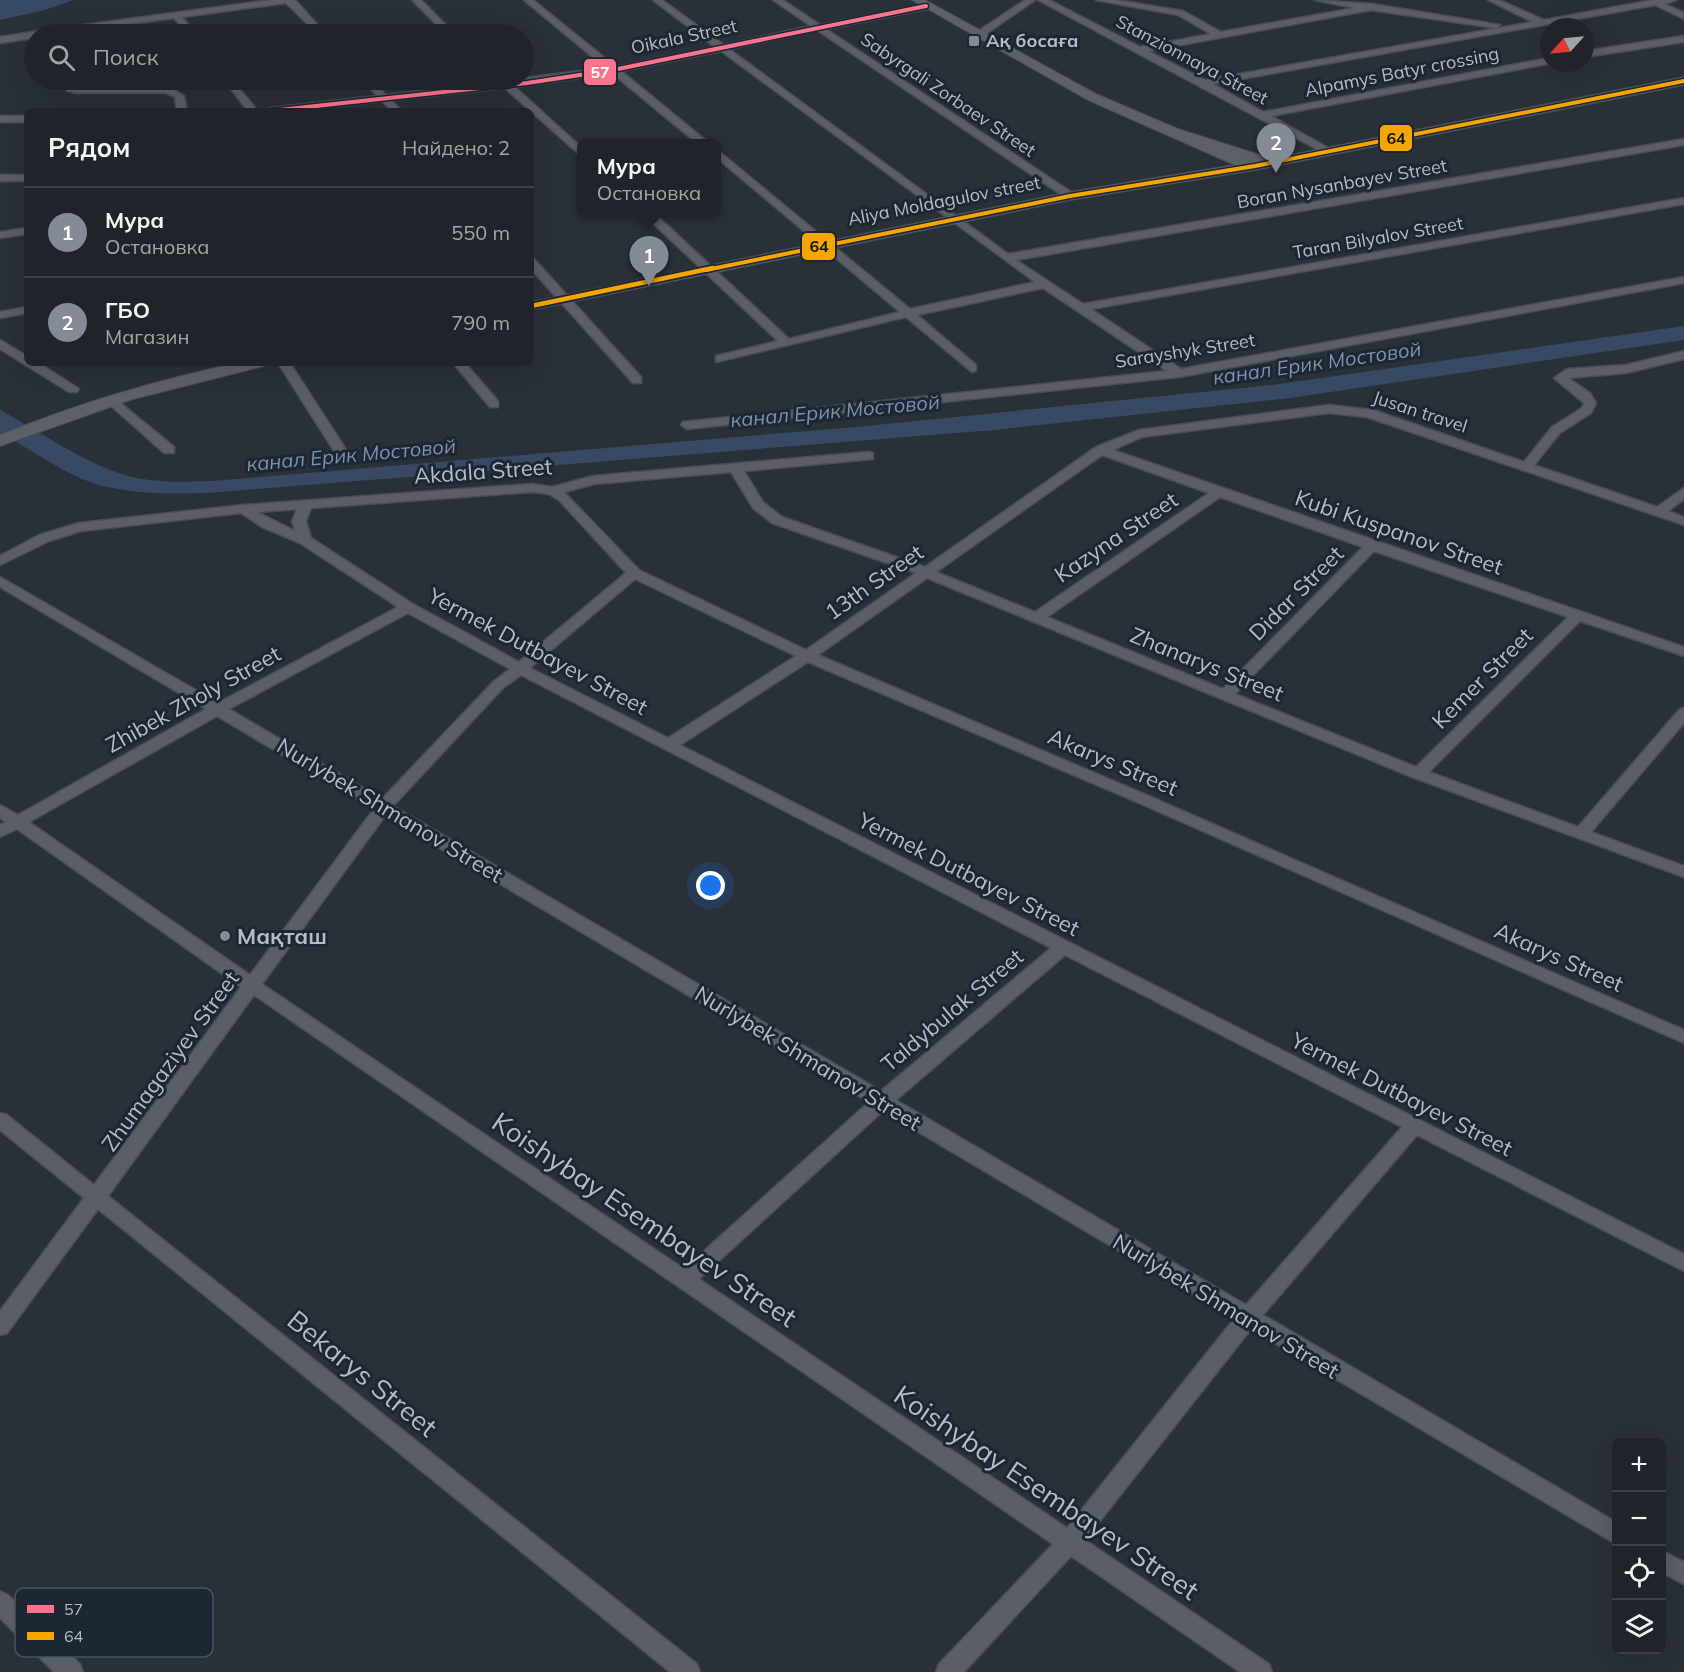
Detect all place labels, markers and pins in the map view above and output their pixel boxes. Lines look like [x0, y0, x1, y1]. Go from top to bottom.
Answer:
place label: Ақ босаға [986, 29, 1078, 52]
marker: Ақ босаға [967, 34, 981, 48]
pin: 2 [1256, 124, 1296, 173]
pin: 1 [630, 236, 668, 286]
place label: Мақташ [237, 922, 327, 950]
marker: Мақташ [218, 929, 232, 943]

